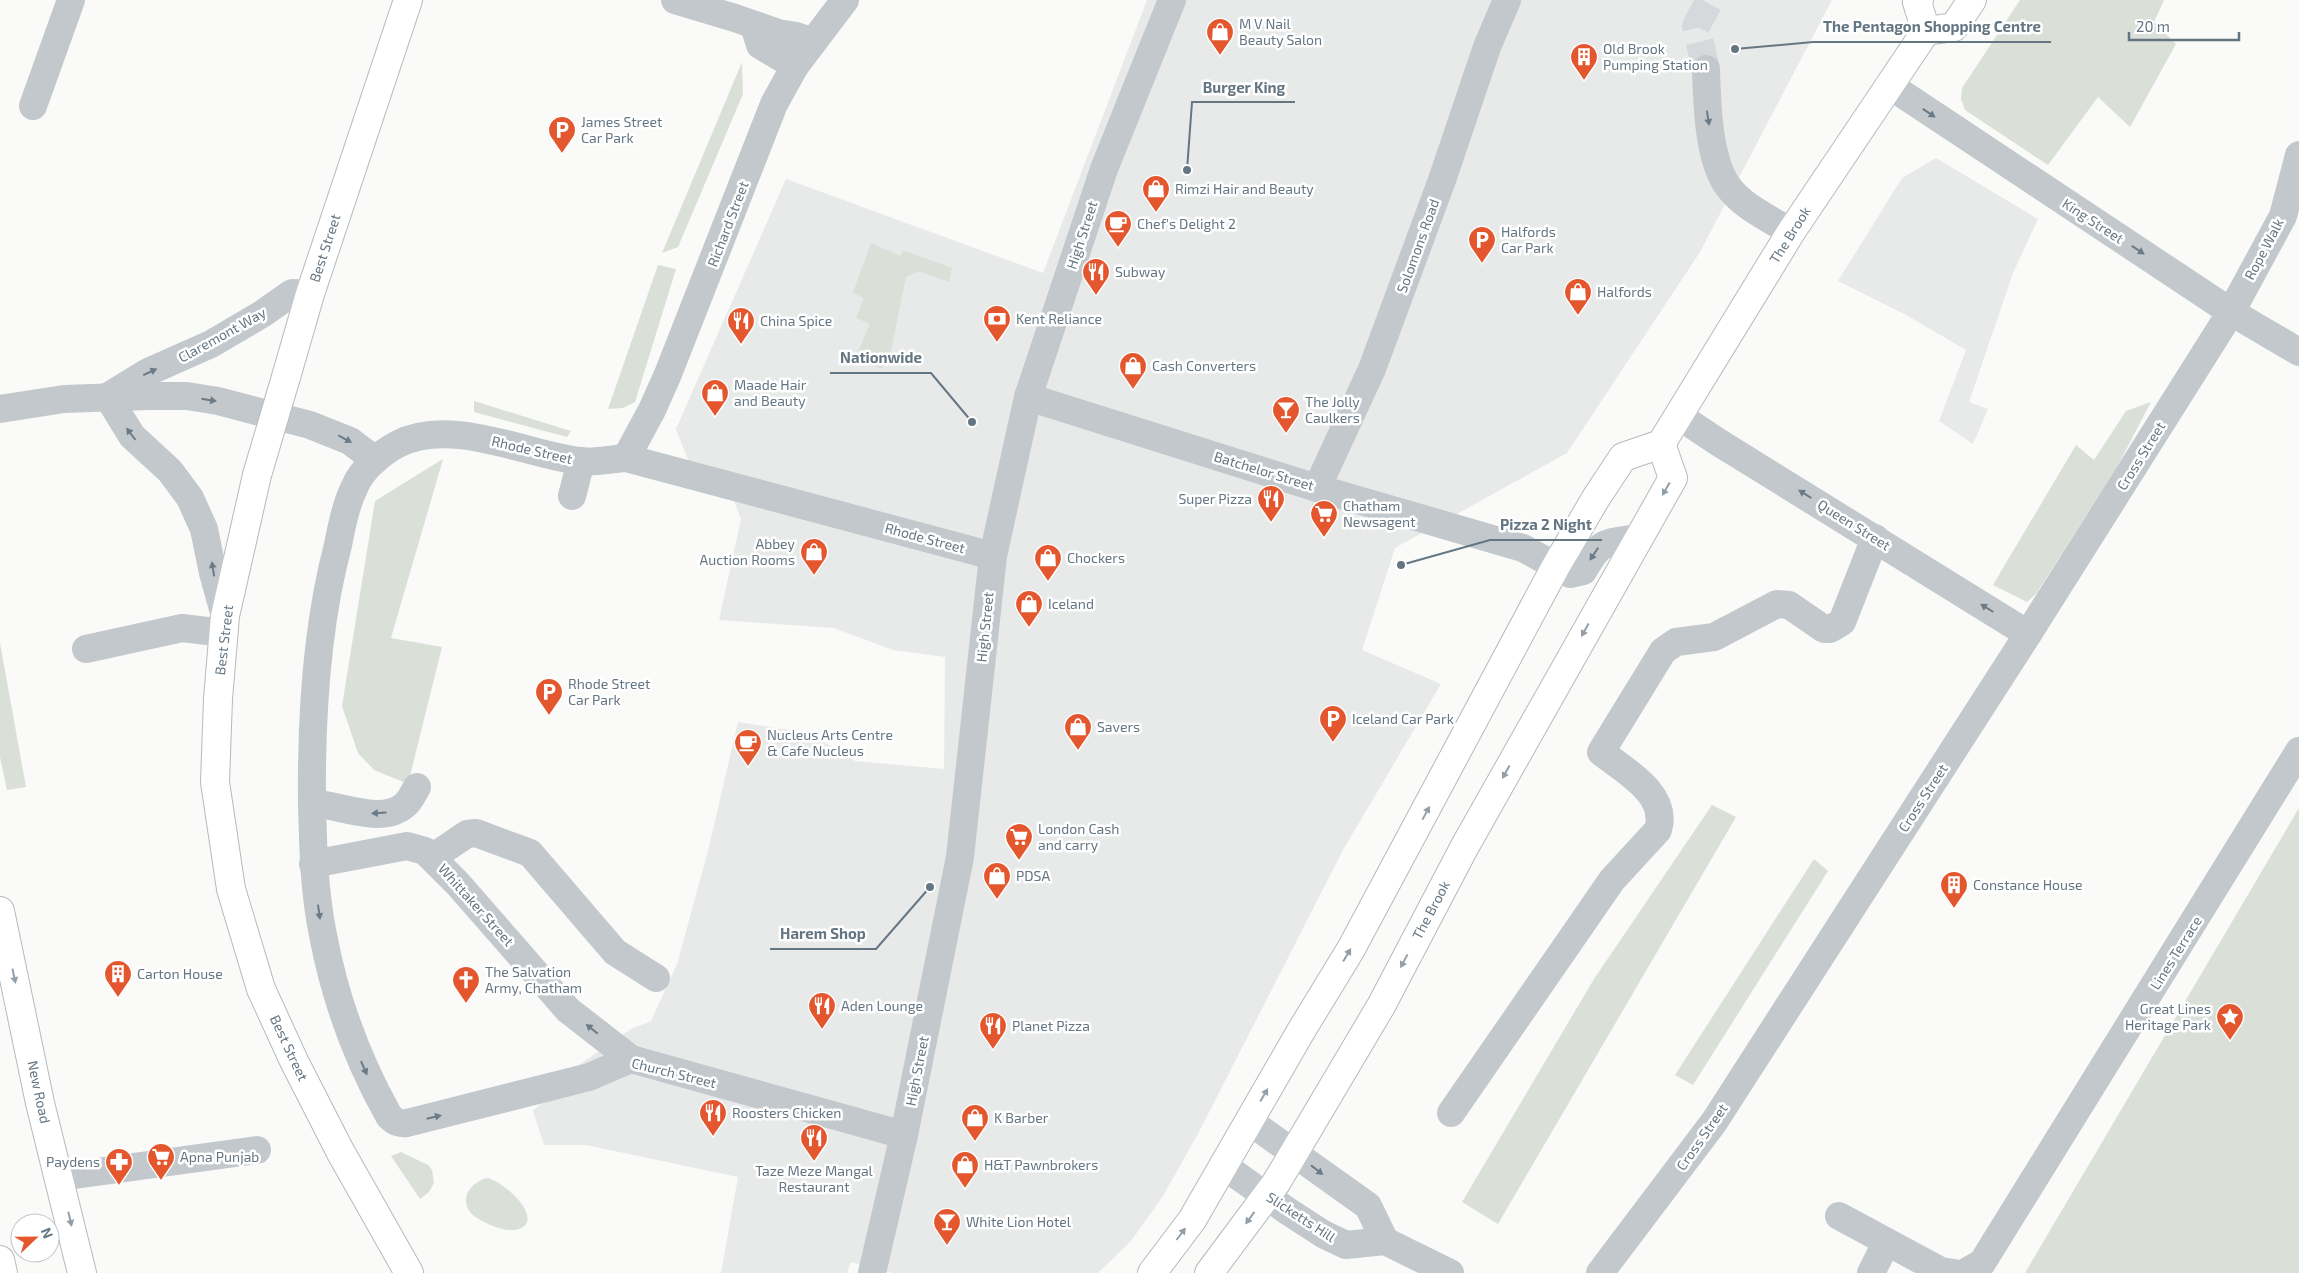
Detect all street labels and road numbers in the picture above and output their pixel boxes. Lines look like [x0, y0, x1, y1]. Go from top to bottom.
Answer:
street label: Richard Street [703, 179, 752, 269]
street label: King Street [2059, 194, 2127, 247]
street label: Solomons Road [1393, 197, 1442, 295]
street label: High Street [1062, 199, 1101, 271]
street label: The Brook [1765, 203, 1814, 266]
street label: Best Street [306, 212, 344, 284]
street label: Rope Walk [2240, 215, 2287, 282]
street label: Claremont Way [175, 303, 269, 366]
street label: Cross Street [2113, 418, 2168, 493]
street label: Rhode Street [490, 432, 574, 467]
street label: Batchelor Street [1212, 447, 1316, 494]
street label: Queen Street [1815, 495, 1894, 554]
street label: Rhode Street [883, 519, 967, 556]
street label: High Street [972, 591, 997, 663]
street label: Best Street [211, 604, 236, 676]
street label: Cross Street [1894, 761, 1951, 835]
street label: Whittaker Street [435, 860, 518, 949]
street label: The Brook [1408, 877, 1453, 942]
street label: Lines Terrace [2146, 913, 2205, 993]
street label: Best Street [267, 1012, 312, 1083]
street label: High Street [901, 1035, 932, 1107]
street label: Church Street [630, 1054, 718, 1091]
street label: New Road [25, 1059, 54, 1125]
street label: Cross Street [1672, 1100, 1731, 1173]
street label: Slicketts Hill [1264, 1188, 1340, 1246]

